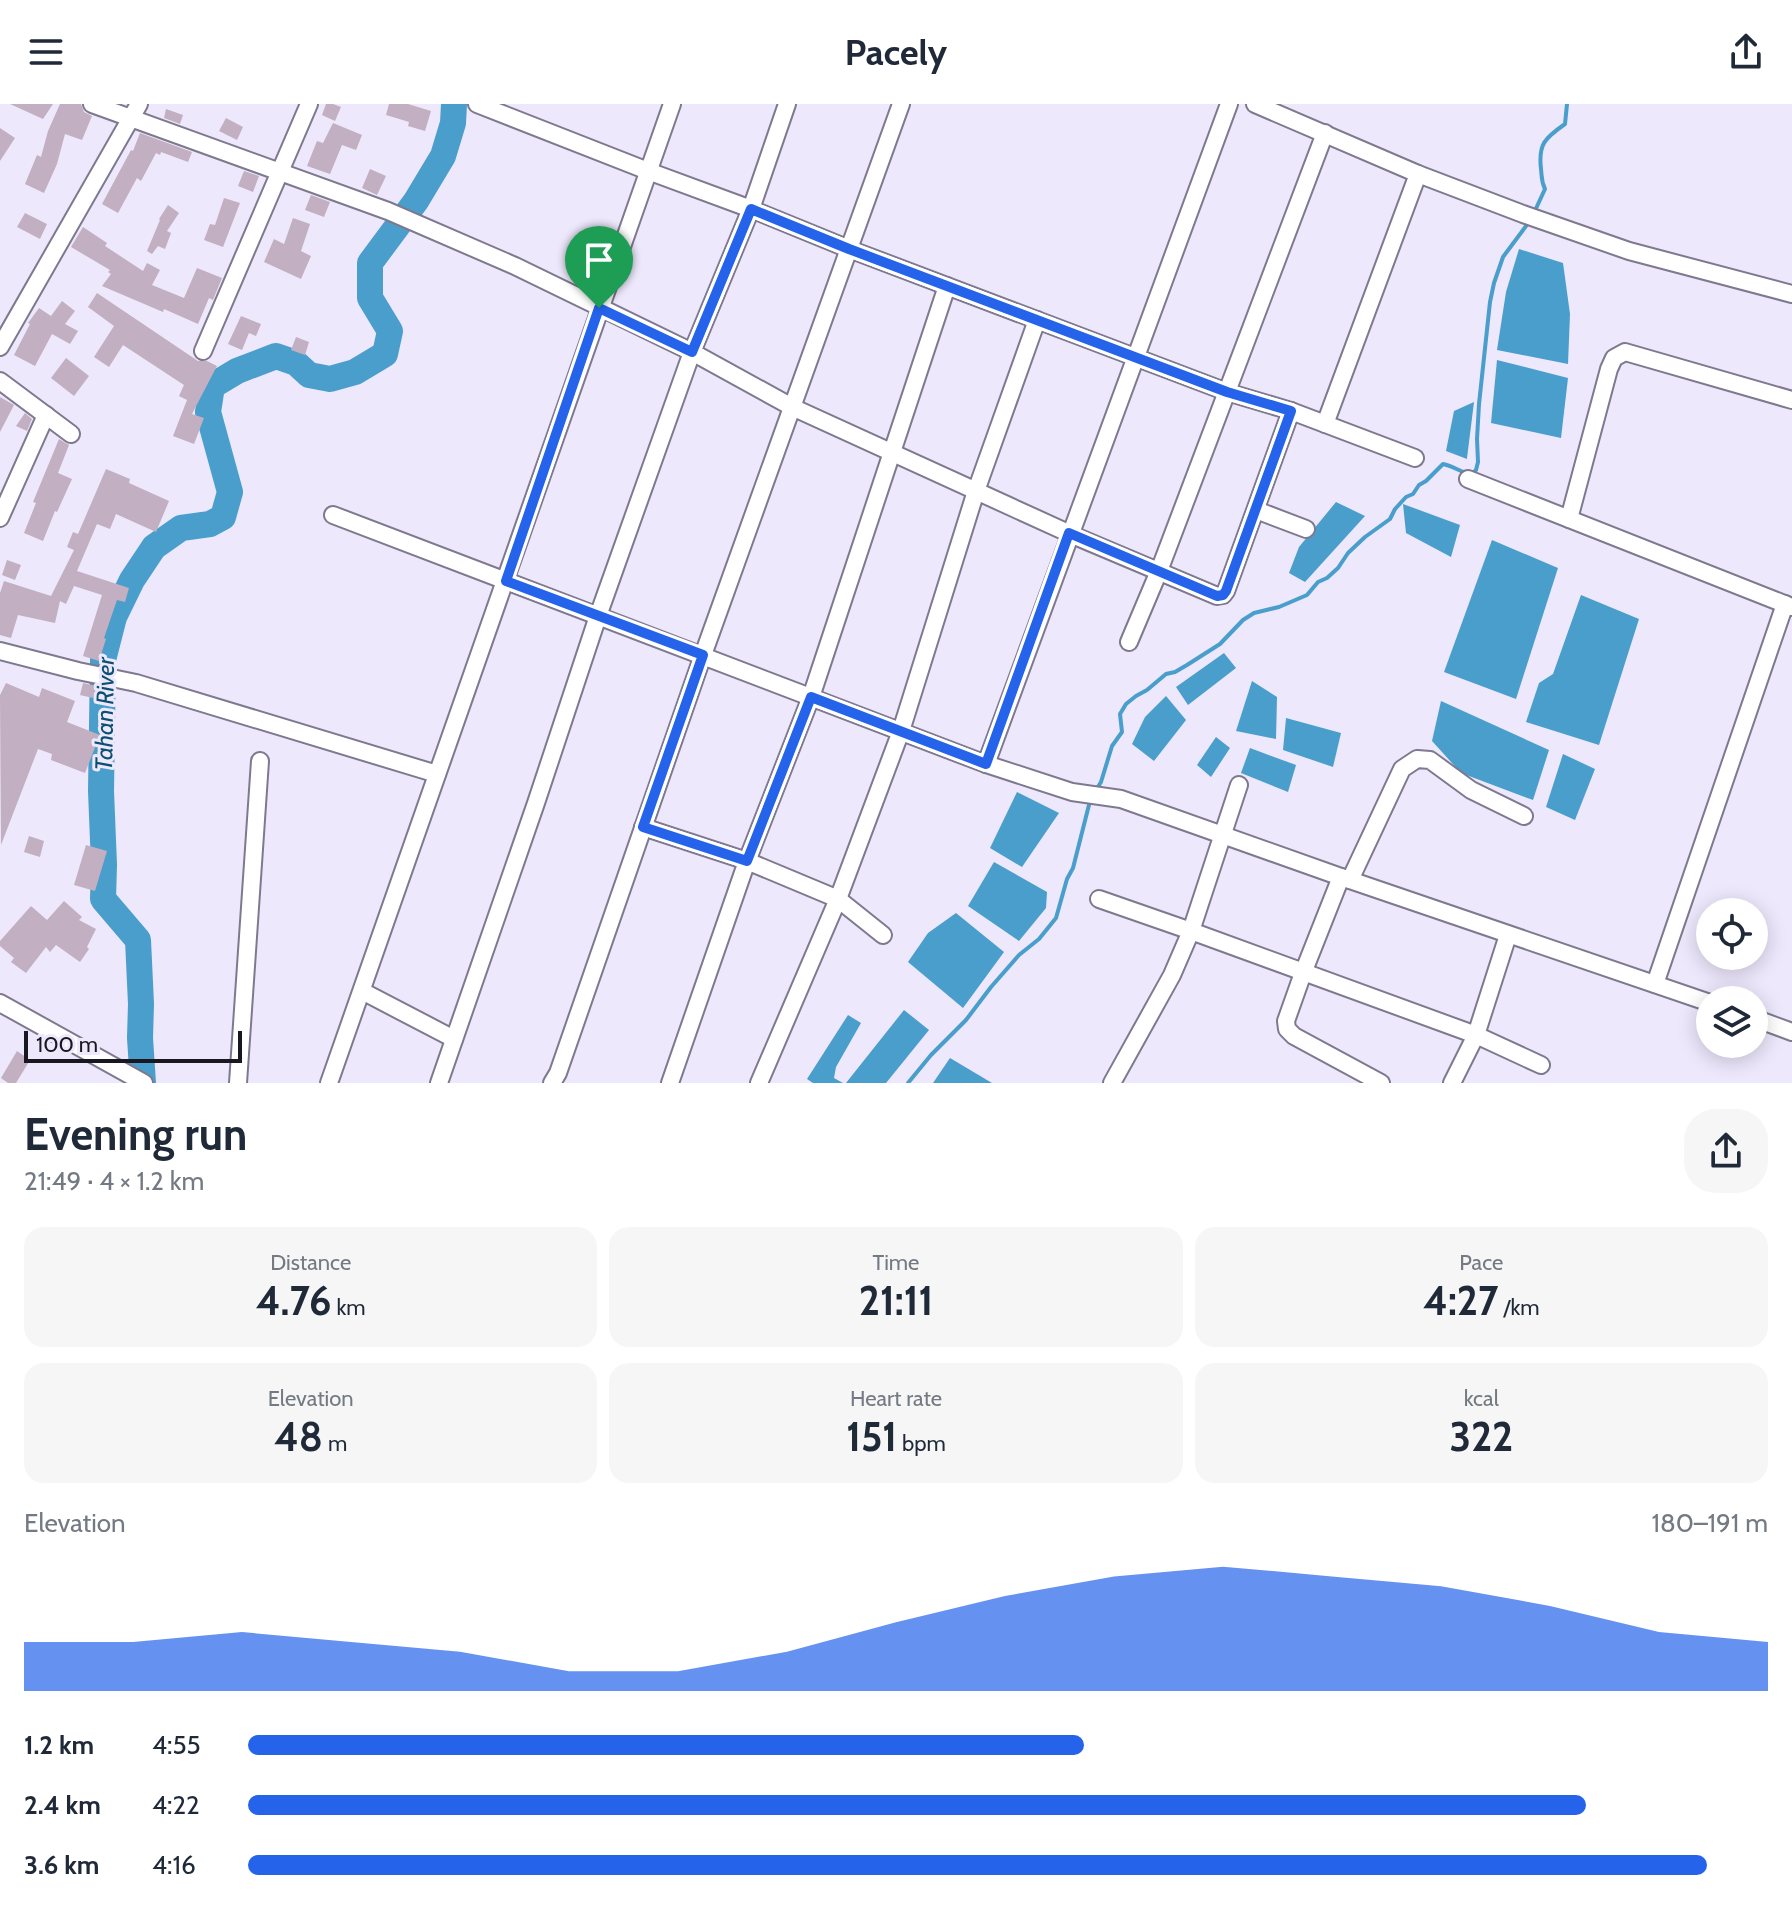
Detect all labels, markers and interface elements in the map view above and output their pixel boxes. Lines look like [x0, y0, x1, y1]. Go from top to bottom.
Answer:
icon: menu [24, 30, 68, 74]
text: Pacely [845, 30, 947, 74]
icon: share [1724, 30, 1768, 74]
pin [565, 226, 633, 308]
icon: arrive [577, 238, 621, 282]
water label: Tahan River [89, 655, 120, 771]
map controls [1696, 898, 1768, 1058]
button: locate [1696, 898, 1768, 970]
button: layers [1696, 986, 1768, 1058]
scale bar [24, 1027, 242, 1063]
text: 100 m [36, 1031, 98, 1058]
text: Evening run [24, 1108, 247, 1161]
button: share [1684, 1109, 1768, 1193]
text: 21:49 · 4 × 1.2 km [24, 1165, 204, 1197]
text: Distance [270, 1249, 351, 1276]
text: Time [873, 1249, 919, 1276]
text: Pace [1459, 1249, 1503, 1276]
text: 4.76 [256, 1276, 331, 1325]
text: 21:11 [859, 1276, 933, 1325]
text: 4:27 [1423, 1276, 1498, 1325]
text: km [331, 1294, 366, 1321]
text: /km [1498, 1294, 1540, 1321]
text: Elevation [268, 1385, 354, 1412]
text: Heart rate [850, 1385, 942, 1412]
text: kcal [1464, 1385, 1499, 1412]
text: 48 [274, 1412, 323, 1461]
text: 151 [846, 1412, 897, 1461]
text: 322 [1449, 1412, 1513, 1461]
text: m [323, 1430, 347, 1457]
text: bpm [897, 1430, 946, 1457]
text: Elevation [24, 1507, 126, 1539]
text: 180–191 m [1651, 1507, 1768, 1539]
text: 1.2 km [24, 1729, 94, 1761]
text: 4:55 [152, 1729, 201, 1761]
text: 2.4 km [24, 1789, 101, 1821]
text: 4:22 [152, 1789, 200, 1821]
text: 3.6 km [24, 1849, 99, 1881]
text: 4:16 [152, 1849, 196, 1881]

